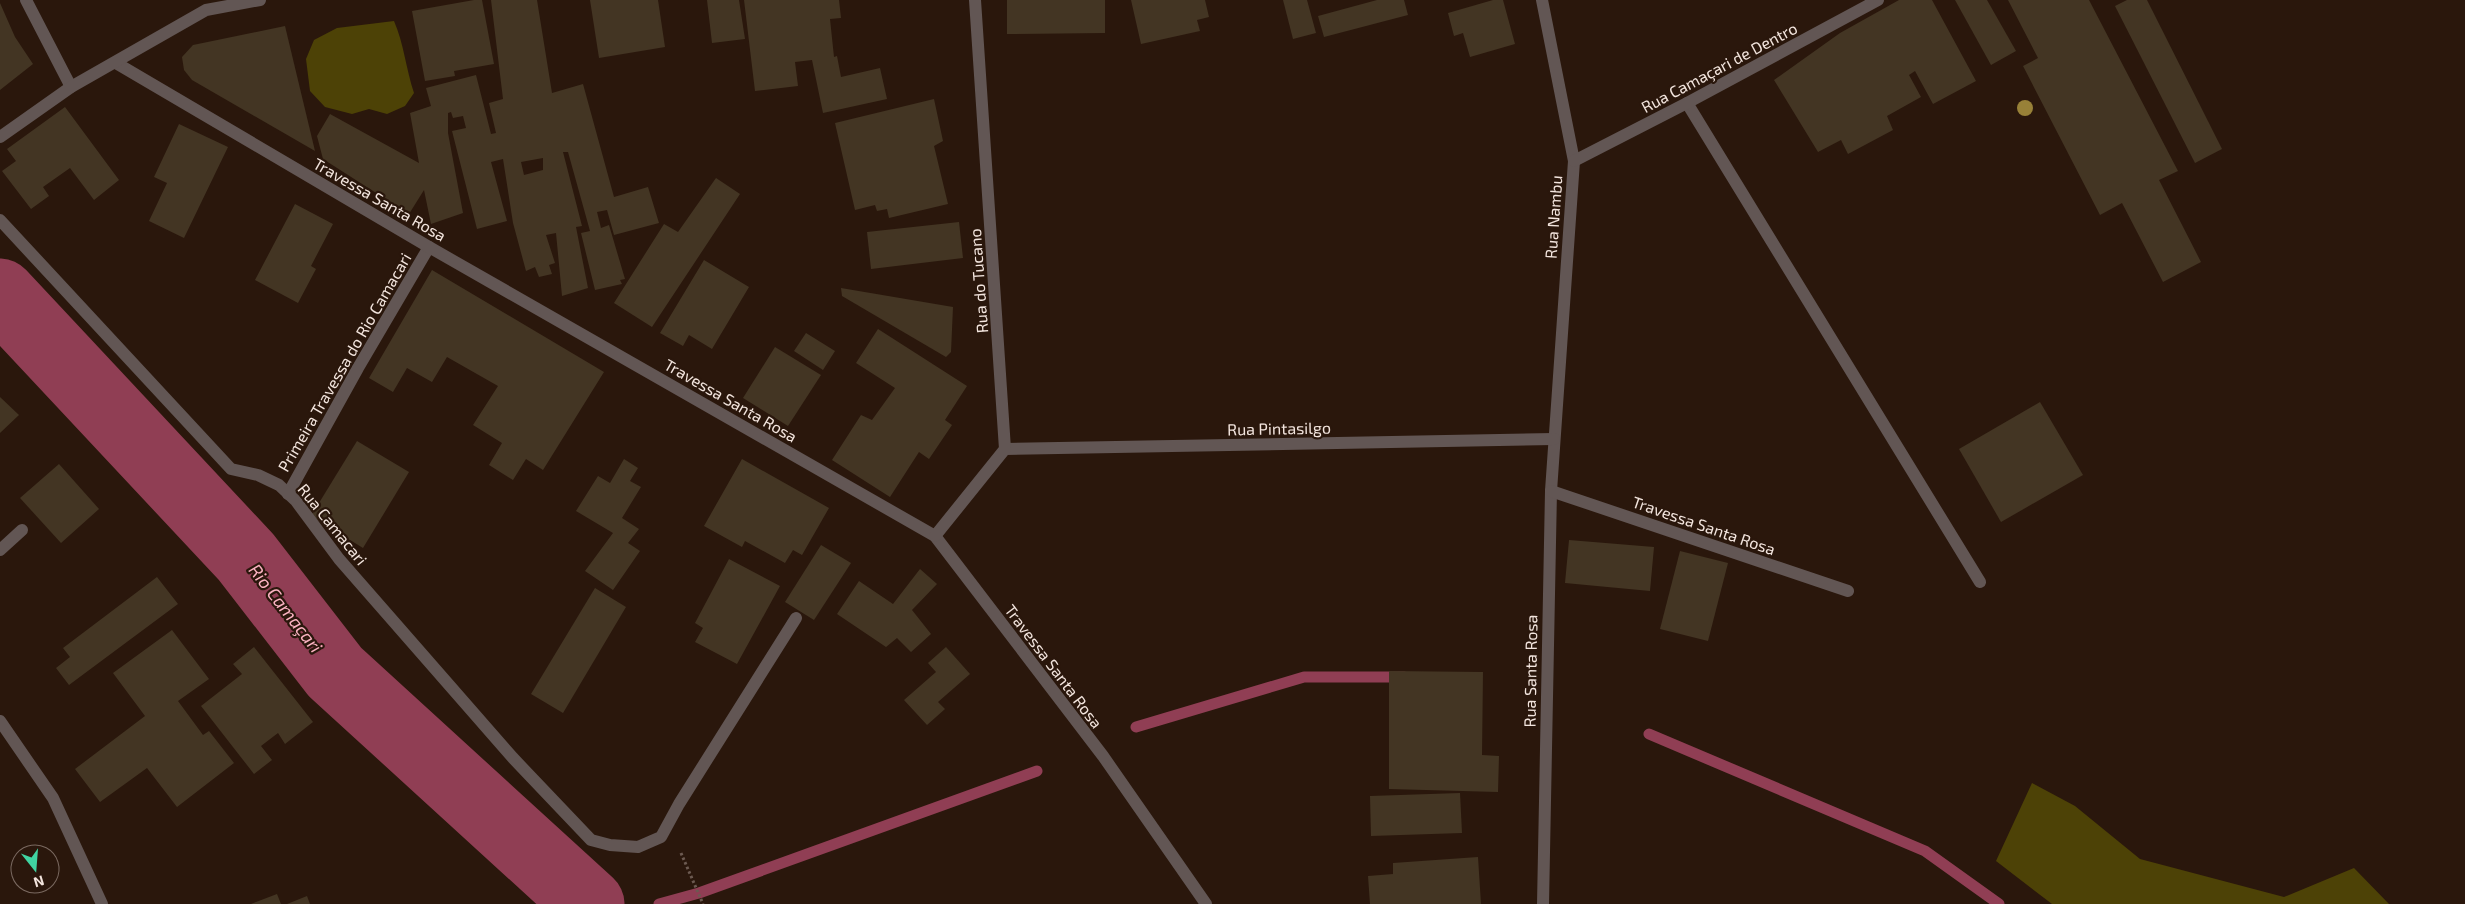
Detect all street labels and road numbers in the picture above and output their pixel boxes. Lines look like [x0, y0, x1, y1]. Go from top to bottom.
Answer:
street label: Rua Camaçari de Dentro [1638, 18, 1801, 117]
street label: Travessa Santa Rosa [310, 153, 450, 245]
street label: Rua Nambu [1541, 175, 1565, 259]
street label: Rua do Tucano [965, 228, 991, 334]
street label: Primeira Travessa do Rio Camacari [273, 249, 415, 475]
street label: Travessa Santa Rosa [661, 354, 801, 446]
street label: Rua Pintasilgo [1227, 418, 1331, 438]
street label: Rua Camacari [294, 480, 372, 568]
street label: Travessa Santa Rosa [1630, 492, 1778, 558]
street label: Travessa Santa Rosa [1001, 600, 1107, 732]
street label: Rua Santa Rosa [1520, 614, 1540, 728]

